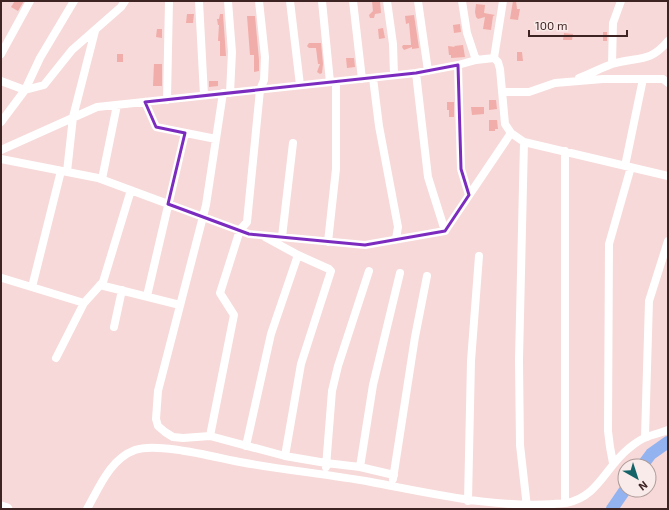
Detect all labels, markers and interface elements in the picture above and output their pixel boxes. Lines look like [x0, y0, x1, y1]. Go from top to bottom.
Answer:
scale bar [529, 12, 627, 38]
text: 100 m [535, 18, 567, 32]
north arrow [617, 458, 657, 498]
text: N [636, 479, 651, 494]

